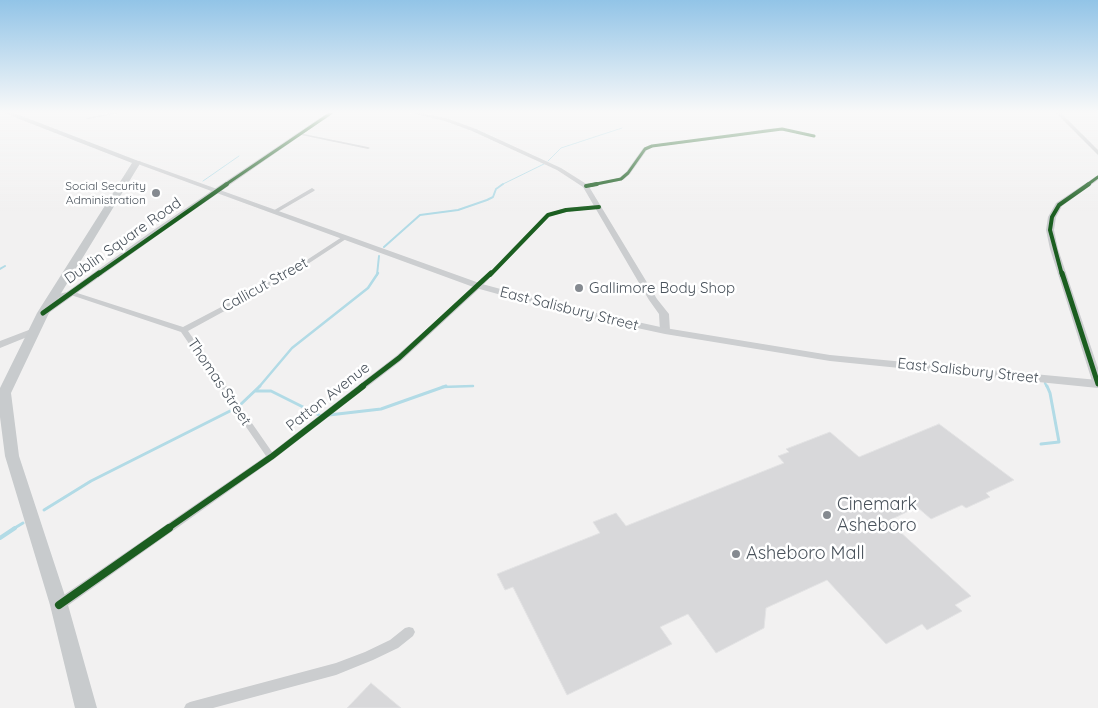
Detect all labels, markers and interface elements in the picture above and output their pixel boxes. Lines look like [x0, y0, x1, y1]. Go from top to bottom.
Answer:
place label: Social Security Administration [65, 179, 146, 207]
marker: Social Security Administration [150, 187, 162, 199]
street label: Dublin Square Road [61, 194, 185, 288]
street label: Callicut Street [219, 254, 311, 316]
place label: Gallimore Body Shop [589, 279, 735, 297]
marker: Gallimore Body Shop [573, 282, 585, 294]
street label: East Salisbury Street [498, 283, 640, 335]
street label: Thomas Street [183, 335, 255, 429]
street label: East Salisbury Street [896, 355, 1040, 387]
street label: Patton Avenue [283, 359, 373, 435]
place label: Cinemark Asheboro [837, 494, 917, 536]
marker: Cinemark Asheboro [821, 509, 833, 521]
place label: Asheboro Mall [746, 543, 865, 565]
marker: Asheboro Mall [730, 548, 742, 560]

